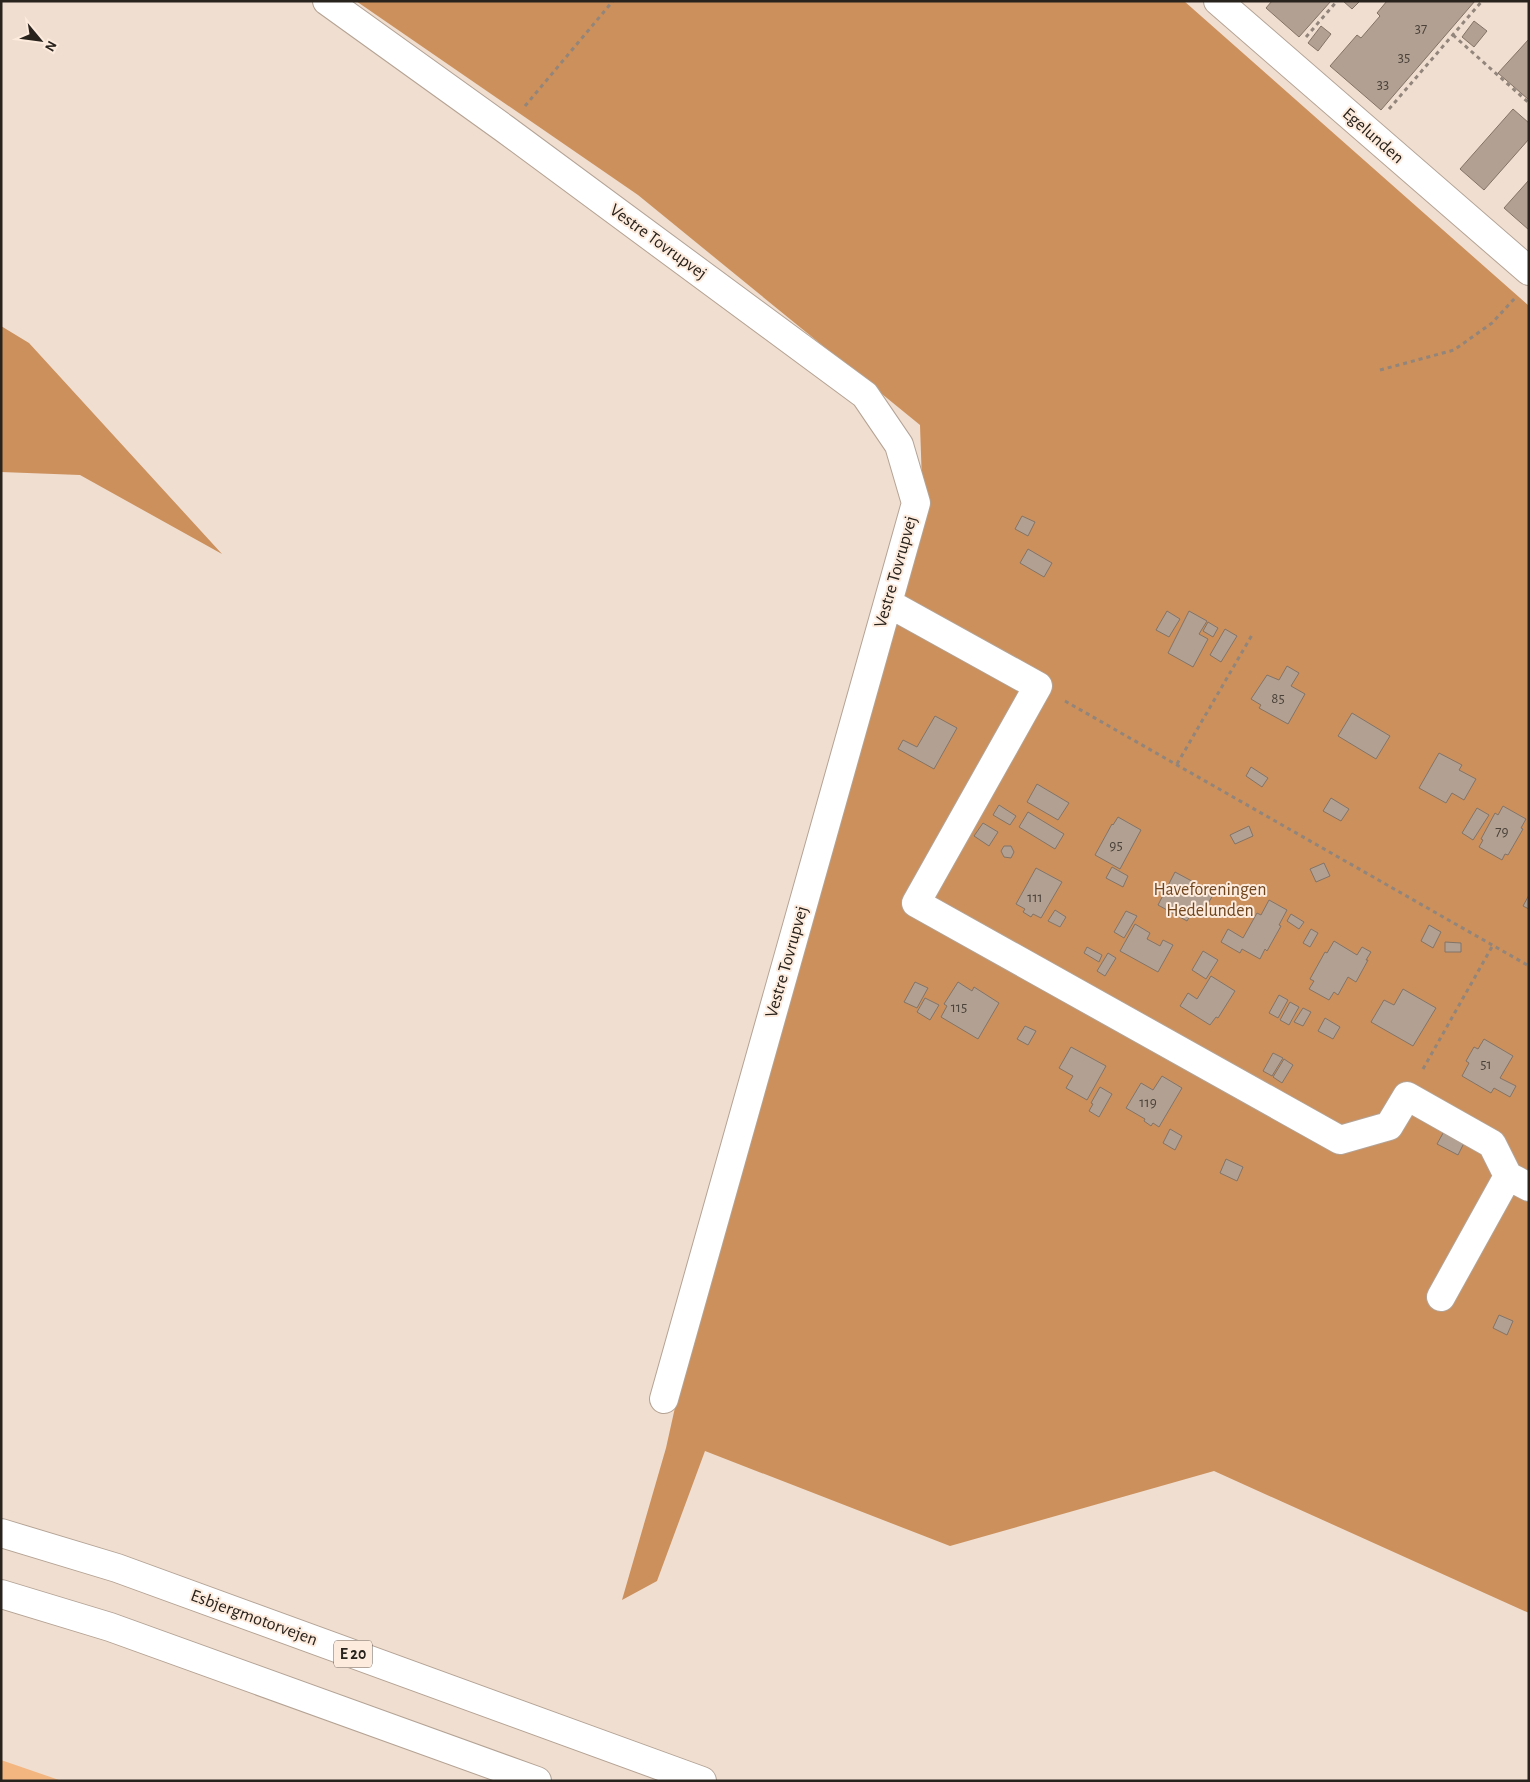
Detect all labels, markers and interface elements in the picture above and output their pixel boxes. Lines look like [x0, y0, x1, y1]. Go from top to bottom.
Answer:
north arrow [15, 15, 65, 65]
house number: 37 [1415, 21, 1427, 36]
text: N [42, 38, 59, 53]
house number: 35 [1398, 50, 1410, 65]
house number: 33 [1377, 77, 1389, 92]
street label: Egelunden [1339, 105, 1407, 167]
street label: Vestre Tovrupvej [606, 201, 710, 283]
street label: Vestre Tovrupvej [871, 514, 921, 630]
house number: 85 [1271, 691, 1285, 706]
house number: 79 [1495, 824, 1509, 839]
house number: 95 [1109, 838, 1123, 853]
park label: Haveforeningen Hedelunden [1154, 881, 1266, 920]
house number: 111 [1027, 890, 1043, 905]
street label: Vestre Tovrupvej [762, 904, 812, 1020]
house number: 115 [951, 1000, 967, 1015]
house number: 51 [1480, 1057, 1492, 1072]
house number: 119 [1139, 1095, 1157, 1110]
street label: Esbjergmotorvejen [188, 1587, 320, 1649]
road number: E 20 [334, 1640, 372, 1668]

